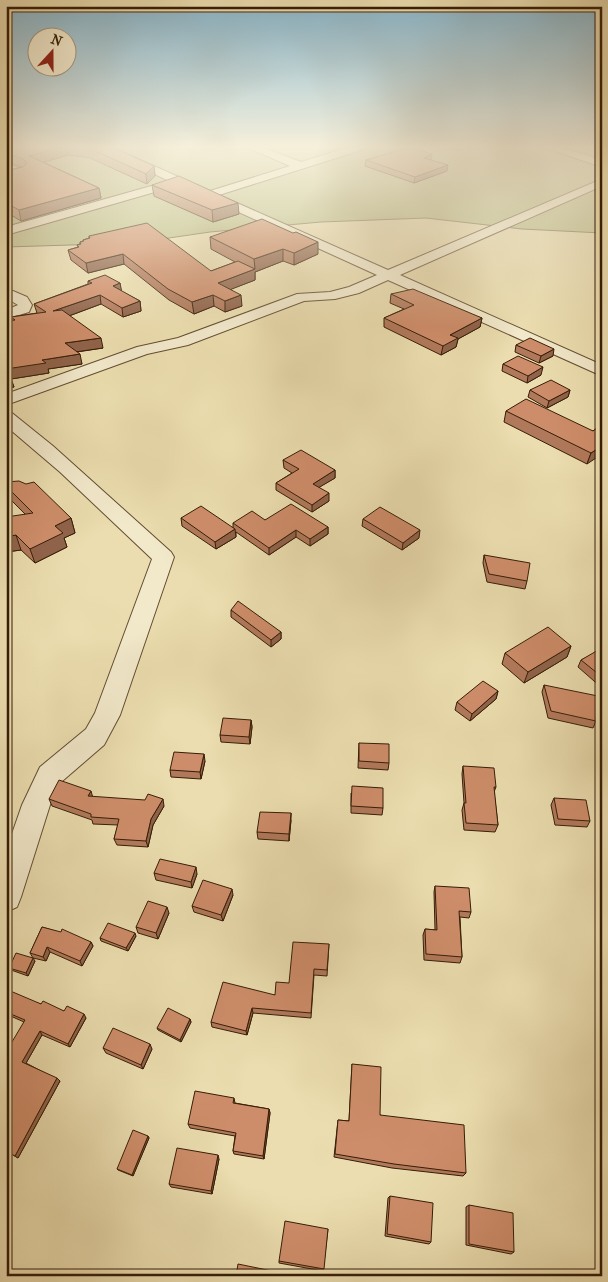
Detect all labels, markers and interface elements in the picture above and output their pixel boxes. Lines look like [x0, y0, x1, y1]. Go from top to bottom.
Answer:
north arrow [28, 28, 78, 78]
text: N [48, 30, 65, 50]

